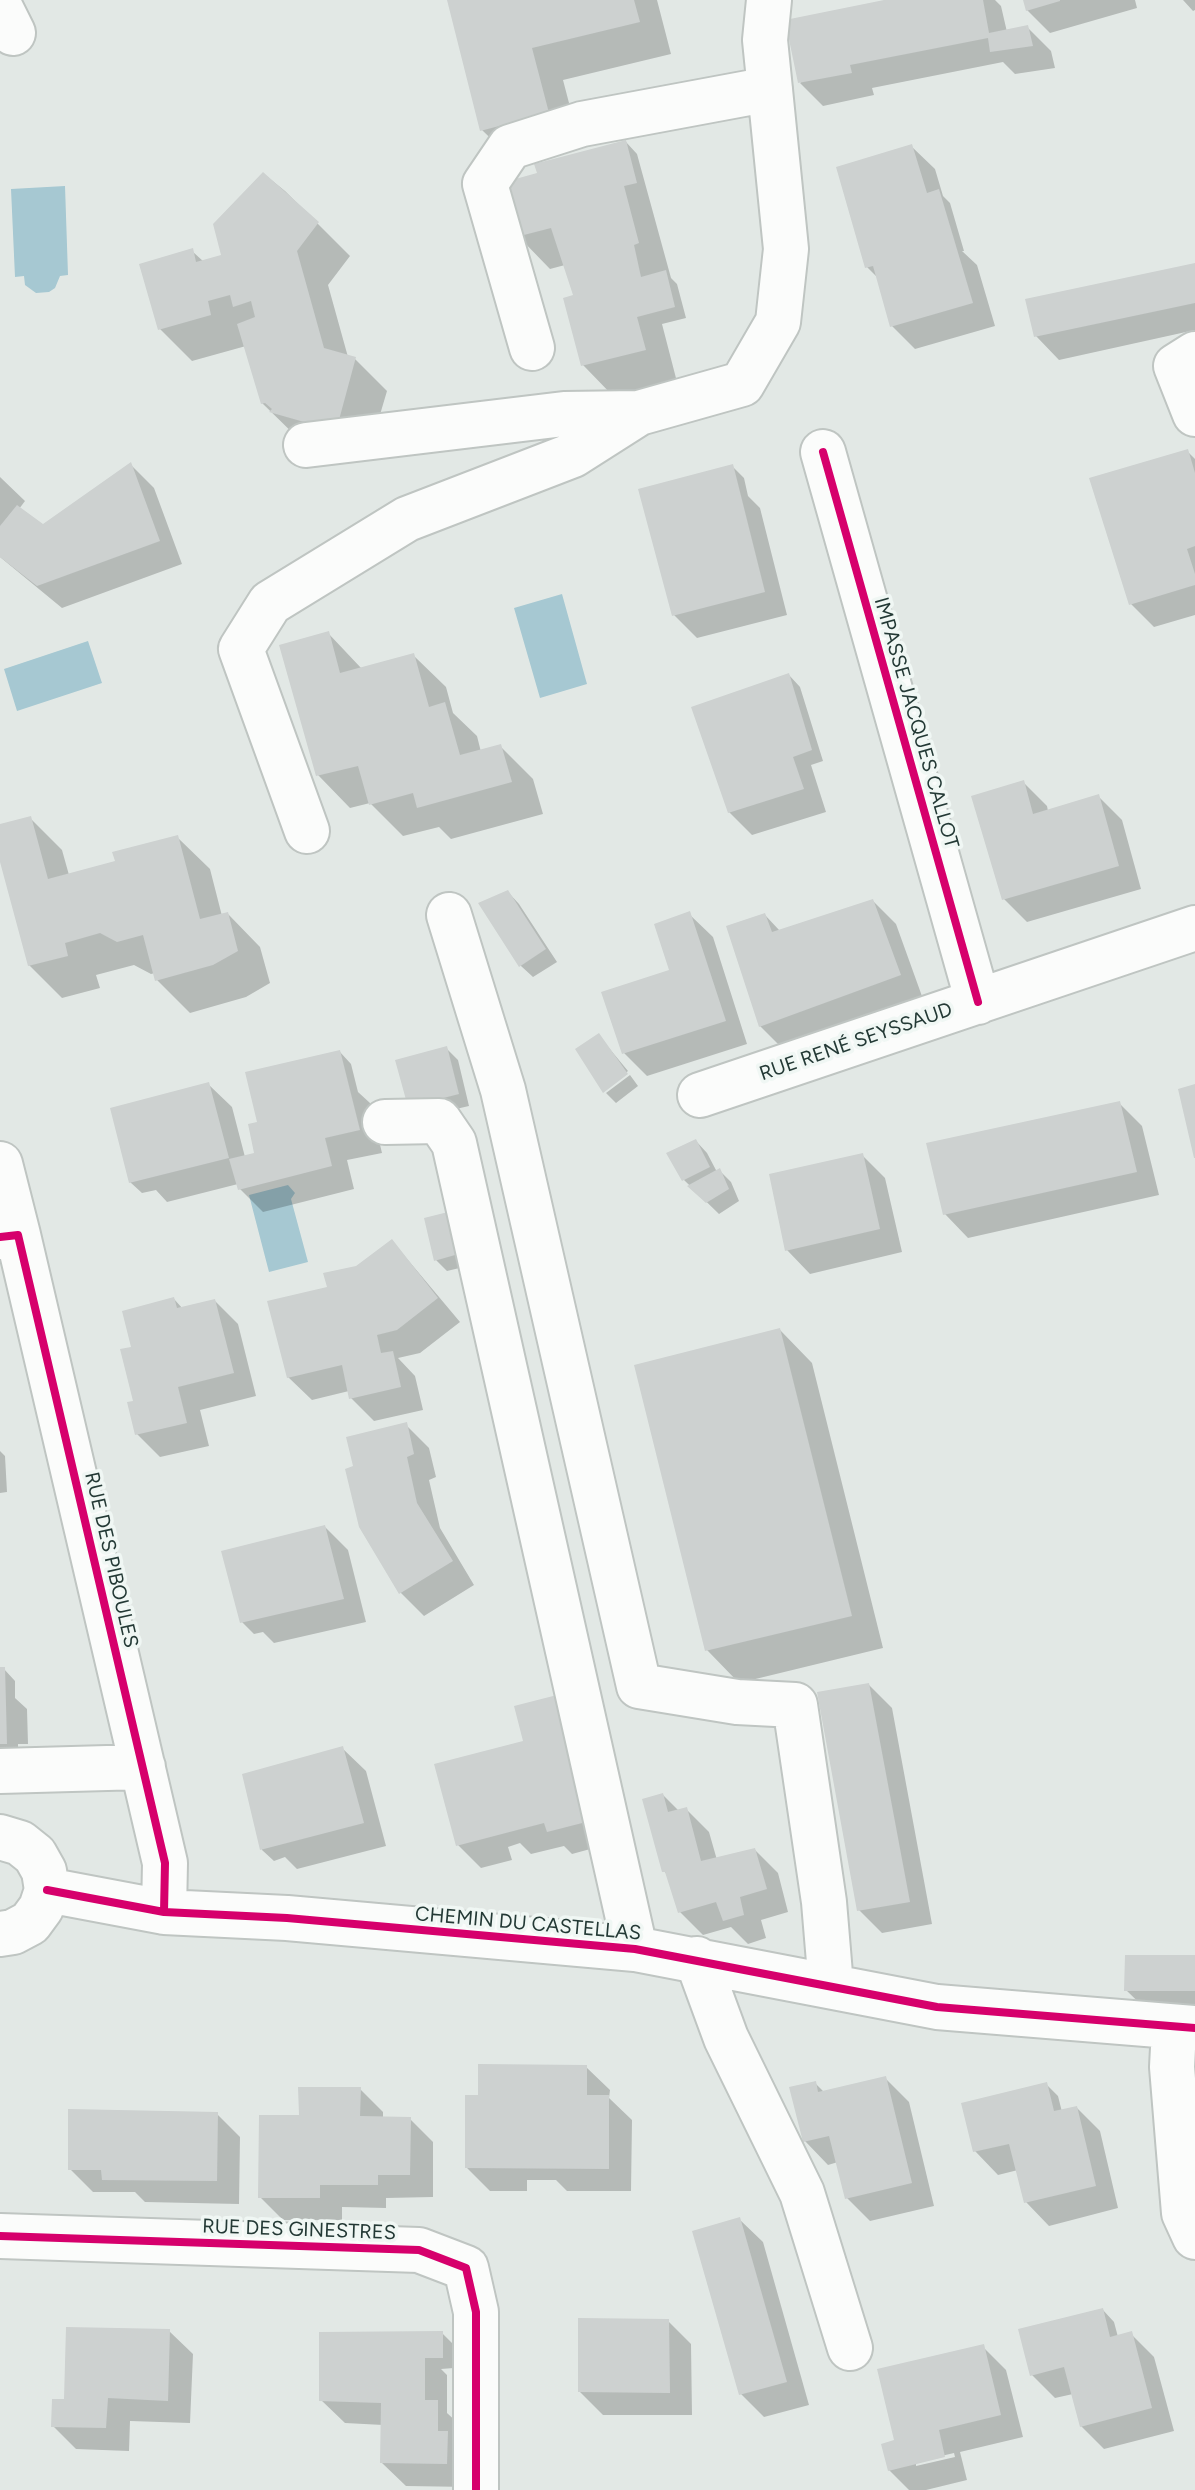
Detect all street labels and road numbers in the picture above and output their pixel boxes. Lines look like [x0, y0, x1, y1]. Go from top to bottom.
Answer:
street label: IMPASSE JACQUES CALLOT [869, 595, 963, 851]
street label: RUE RENÉ SEYSSAUD [756, 998, 956, 1086]
street label: RUE DES PIBOULES [79, 1470, 143, 1650]
street label: CHEMIN DU CASTELLAS [414, 1902, 642, 1946]
street label: RUE DES GINESTRES [202, 2215, 396, 2245]

